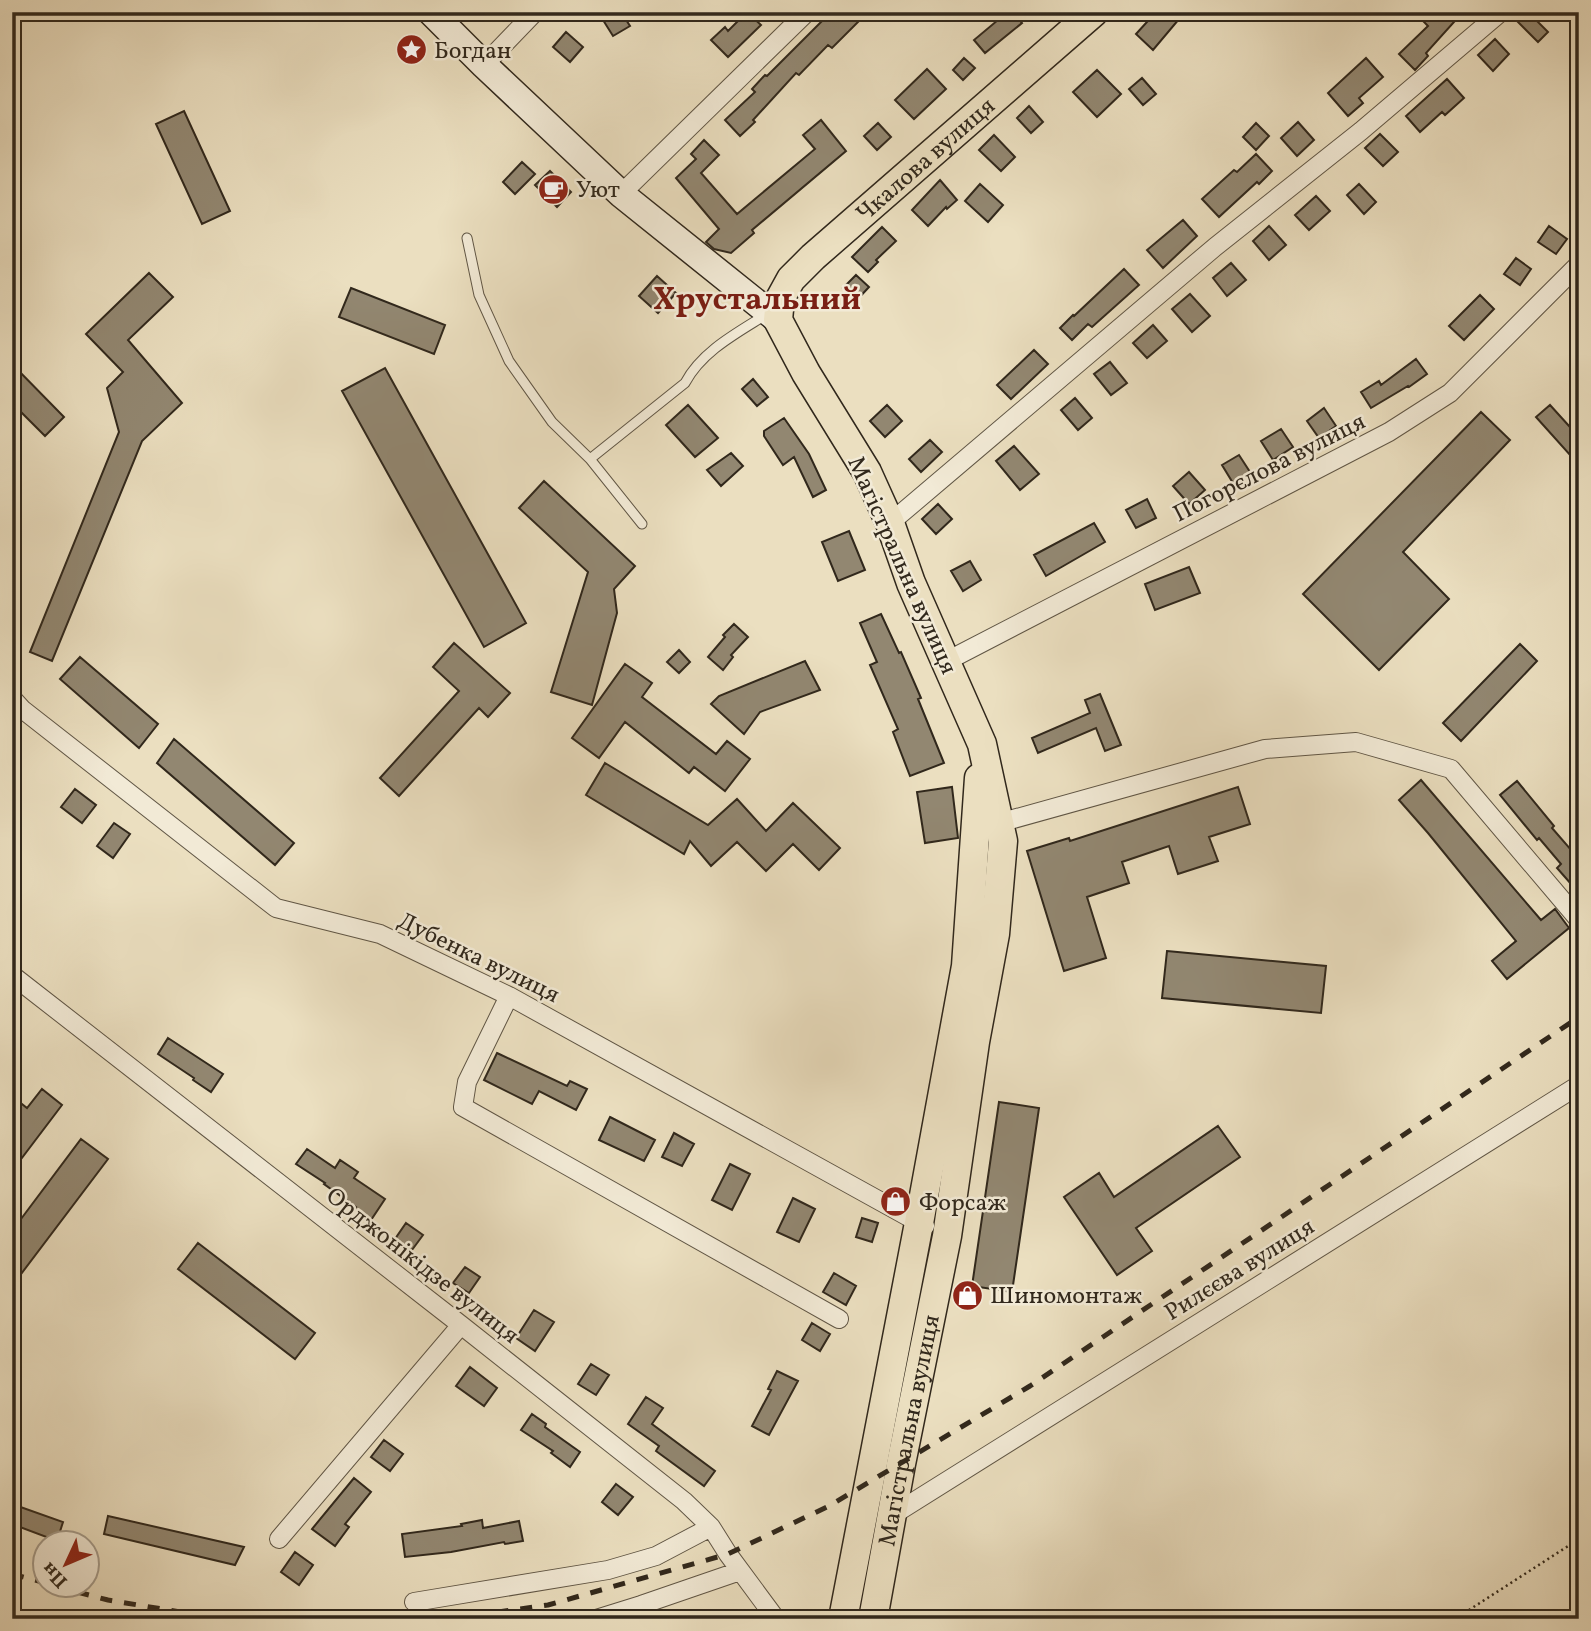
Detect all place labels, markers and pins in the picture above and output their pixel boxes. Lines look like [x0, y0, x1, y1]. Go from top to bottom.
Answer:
place icon: Богдан [394, 33, 428, 67]
place label: Богдан [434, 35, 511, 69]
cafe icon: Уют [536, 172, 570, 206]
place label: Уют [576, 174, 620, 208]
shop icon: Форсаж [879, 1185, 913, 1219]
place label: Форсаж [919, 1187, 1006, 1221]
shop icon: Шиномонтаж [950, 1278, 984, 1312]
place label: Шиномонтаж [990, 1280, 1142, 1314]

